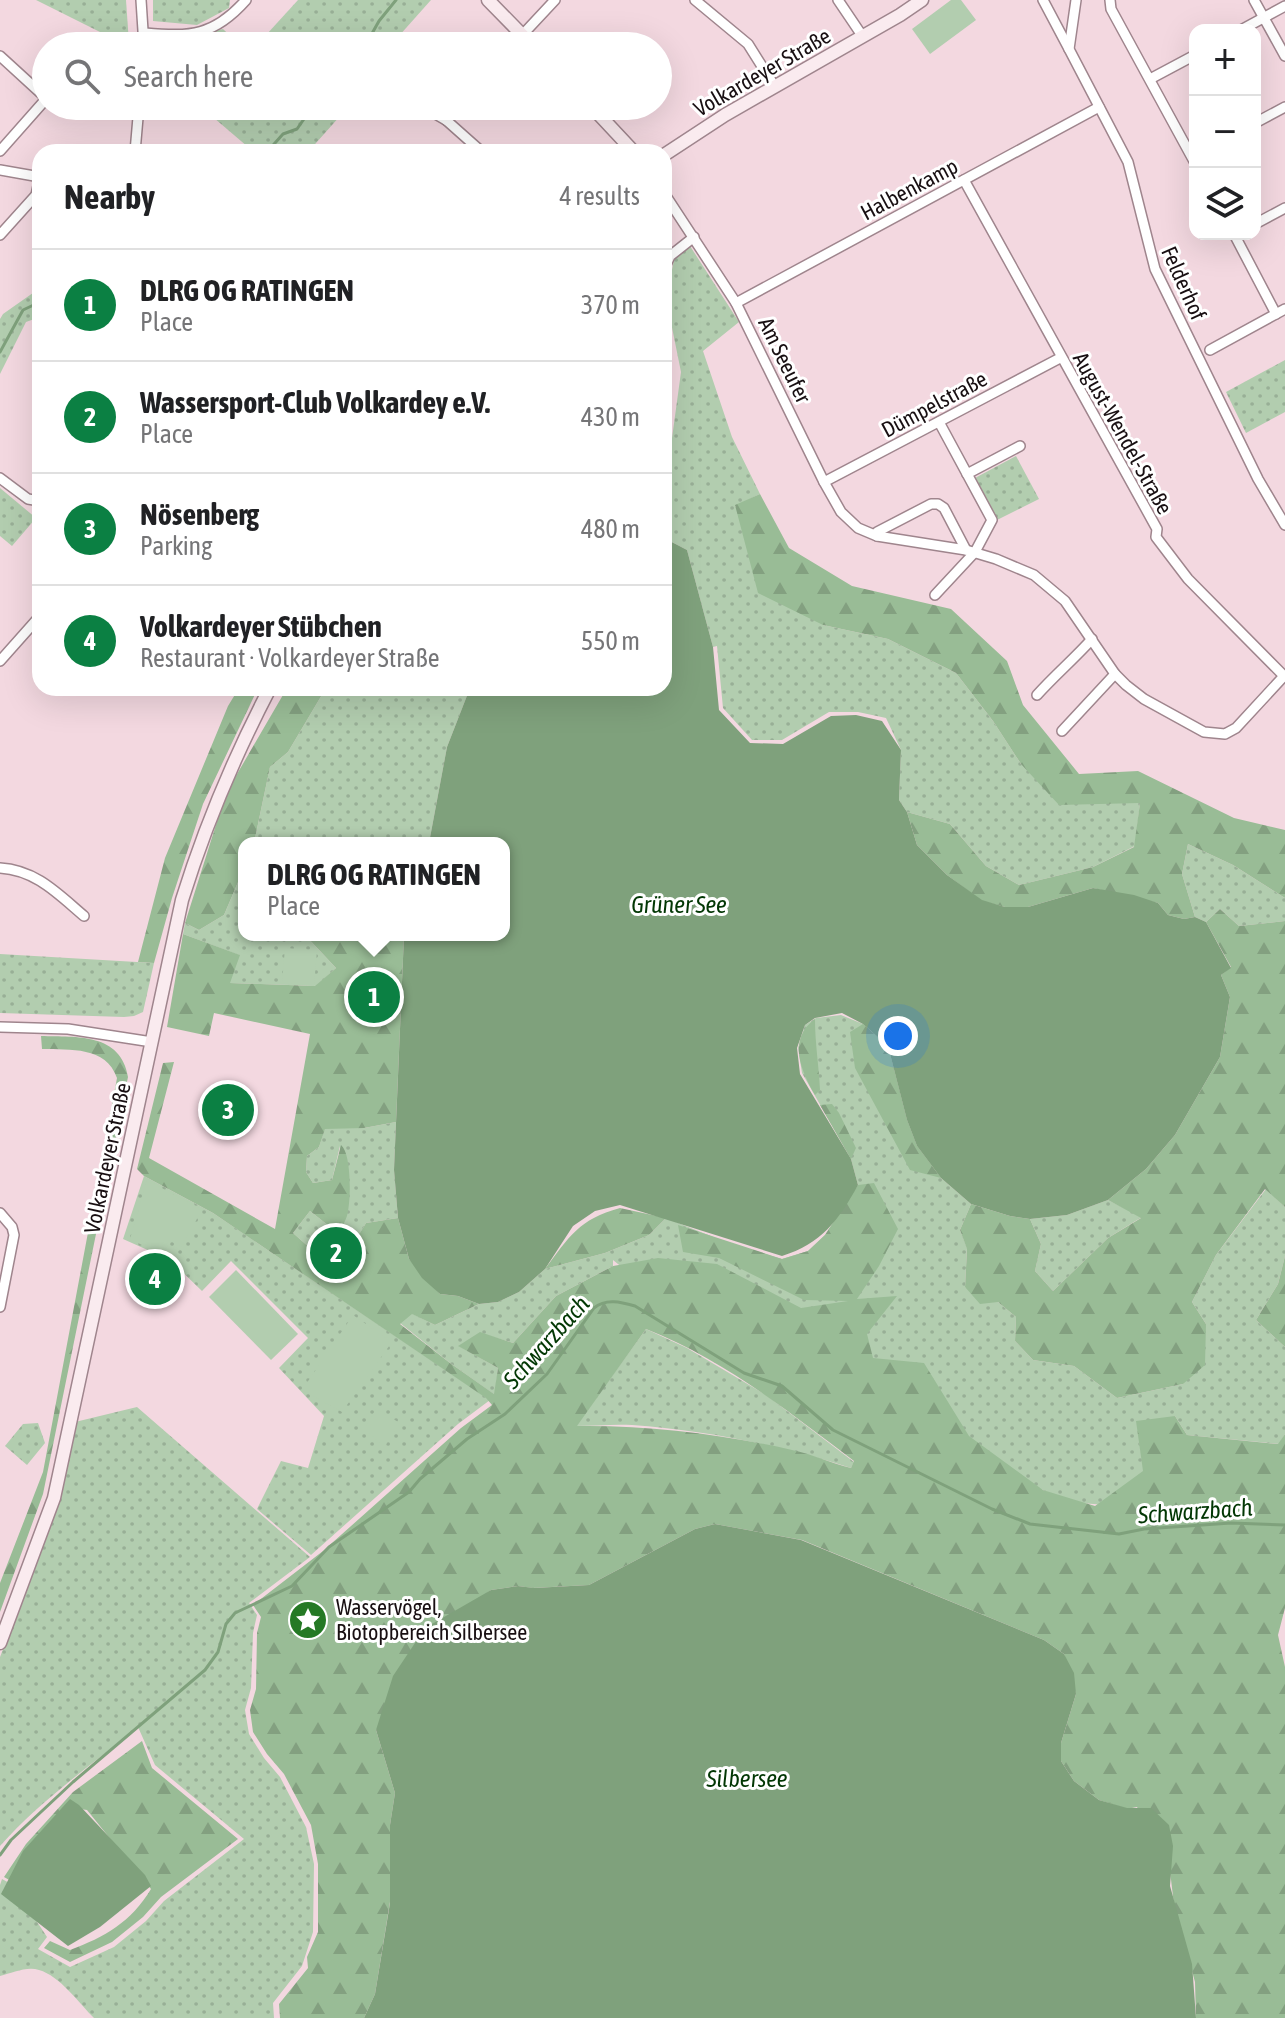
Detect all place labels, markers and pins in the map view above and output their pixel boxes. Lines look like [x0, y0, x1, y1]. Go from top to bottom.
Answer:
pin: 1 [348, 967, 400, 1027]
pin: 3 [202, 1080, 254, 1140]
pin: 2 [310, 1223, 362, 1283]
pin: 4 [129, 1249, 181, 1309]
place label: Wasservögel, Biotopbereich Silbersee [336, 1594, 527, 1645]
place icon: Wasservögel, Biotopbereich Silbersee [287, 1599, 329, 1641]

